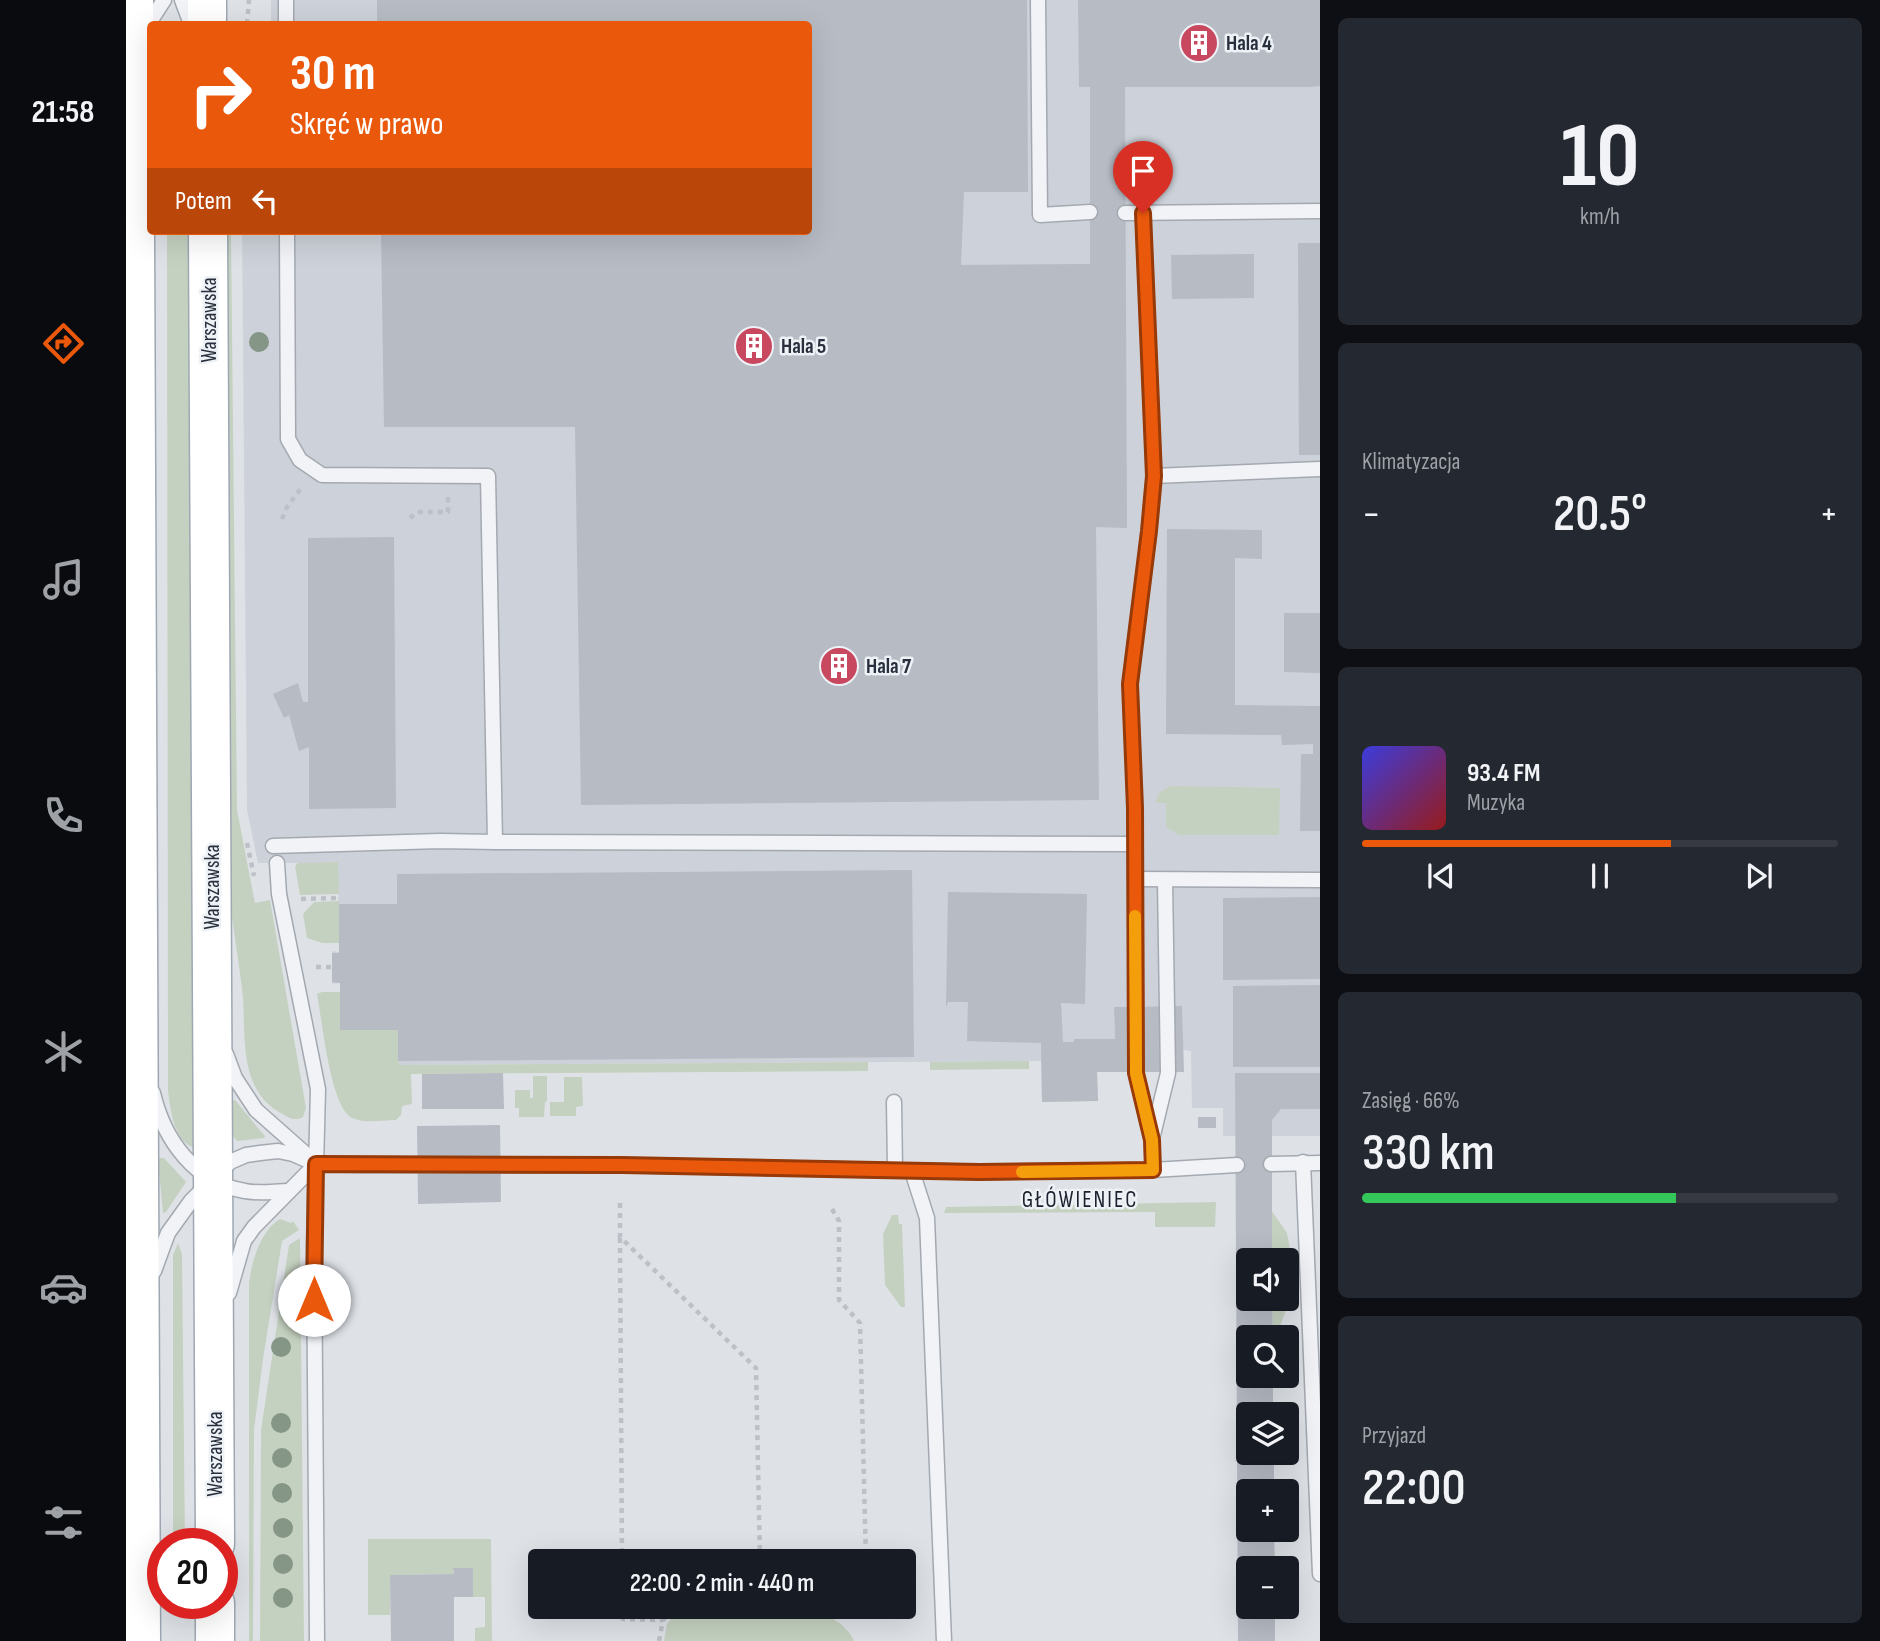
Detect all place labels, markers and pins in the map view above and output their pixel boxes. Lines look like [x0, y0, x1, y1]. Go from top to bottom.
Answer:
building icon: Hala 4 [1178, 22, 1220, 64]
place label: Hala 4 [1226, 31, 1272, 56]
pin [1113, 141, 1173, 213]
building icon: Hala 5 [733, 325, 775, 367]
place label: Hala 5 [781, 334, 826, 359]
building icon: Hala 7 [818, 645, 860, 687]
place label: Hala 7 [866, 654, 912, 679]

